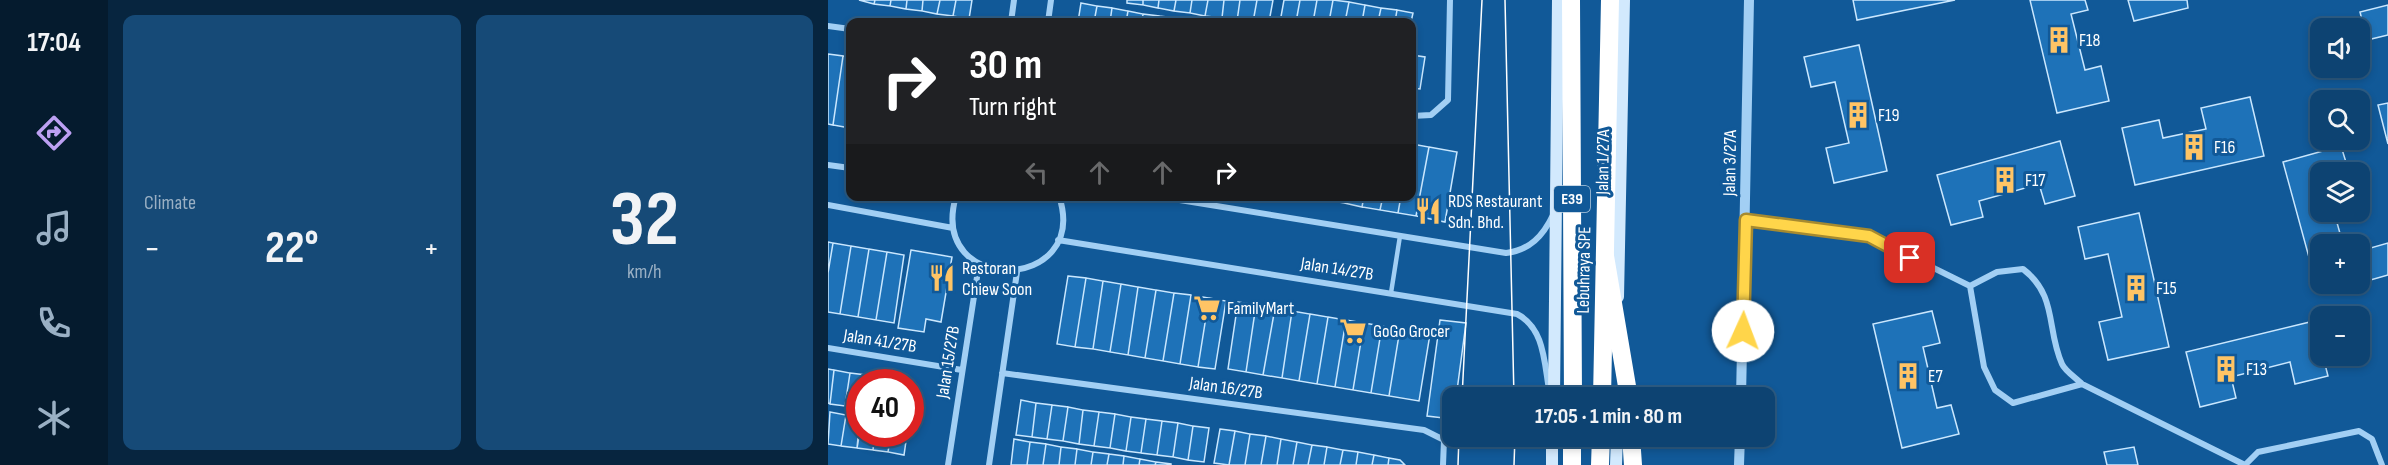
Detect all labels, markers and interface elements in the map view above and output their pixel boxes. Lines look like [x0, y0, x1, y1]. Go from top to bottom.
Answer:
map controls [2310, 18, 2370, 366]
button: sound [2310, 18, 2370, 78]
building icon: F18 [2044, 25, 2074, 55]
text: 17:04 [27, 27, 81, 59]
place label: F18 [2079, 30, 2100, 51]
text: 30 m [969, 40, 1042, 91]
icon: right [870, 42, 948, 120]
button: search [2310, 90, 2370, 150]
text: Turn right [969, 91, 1056, 123]
building icon: F19 [1843, 100, 1873, 130]
place label: F19 [1878, 105, 1899, 126]
icon: directions [33, 112, 75, 154]
street label: Jalan 1/27A [1592, 129, 1614, 196]
street label: Jalan 3/27A [1719, 129, 1741, 197]
building icon: F16 [2179, 132, 2209, 162]
place label: F16 [2214, 137, 2235, 158]
icon: left [1020, 156, 1053, 189]
icon: ahead [1083, 156, 1116, 189]
icon: ahead [1146, 156, 1179, 189]
icon: right [1209, 156, 1242, 189]
button: layers [2310, 162, 2370, 222]
building icon: F17 [1990, 165, 2020, 195]
place label: F17 [2025, 170, 2046, 191]
text: 32 [610, 174, 679, 267]
road number: E39 [1554, 186, 1590, 212]
text: Climate [144, 191, 196, 215]
place label: RDS Restaurant Sdn. Bhd. [1448, 191, 1543, 233]
restaurant icon: RDS Restaurant Sdn. Bhd. [1413, 196, 1443, 226]
icon: music [33, 207, 75, 249]
text: 22° [265, 221, 319, 276]
street label: Lebuhraya SPE [1573, 226, 1595, 314]
text: − [144, 229, 160, 269]
text: + [423, 229, 439, 269]
pin [1884, 232, 1935, 283]
button: + [2310, 234, 2370, 294]
icon: arrive [1893, 241, 1926, 274]
street label: Jalan 14/27B [1298, 253, 1375, 285]
place label: Restoran Chiew Soon [962, 258, 1032, 300]
text: km/h [627, 260, 662, 284]
restaurant icon: Restoran Chiew Soon [927, 263, 957, 293]
building icon: F15 [2121, 273, 2151, 303]
place label: F15 [2156, 278, 2177, 299]
supermarket icon: FamilyMart [1192, 293, 1222, 323]
place label: FamilyMart [1227, 298, 1295, 319]
position arrow [1711, 299, 1775, 363]
icon: phone [33, 302, 75, 344]
button: − [2310, 306, 2370, 366]
supermarket icon: GoGo Grocer [1338, 316, 1368, 346]
place label: GoGo Grocer [1373, 321, 1450, 342]
street label: Jalan 15/27B [932, 324, 964, 401]
street label: Jalan 41/27B [841, 325, 918, 357]
building icon: F13 [2211, 354, 2241, 384]
place label: F13 [2246, 359, 2267, 380]
building icon: E7 [1893, 361, 1923, 391]
place label: E7 [1928, 366, 1943, 387]
speed limit sign: 40 [846, 369, 924, 447]
street label: Jalan 16/27B [1187, 372, 1264, 404]
icon: climate [33, 397, 75, 439]
text: 17:05 · 1 min · 80 m [1535, 403, 1682, 430]

